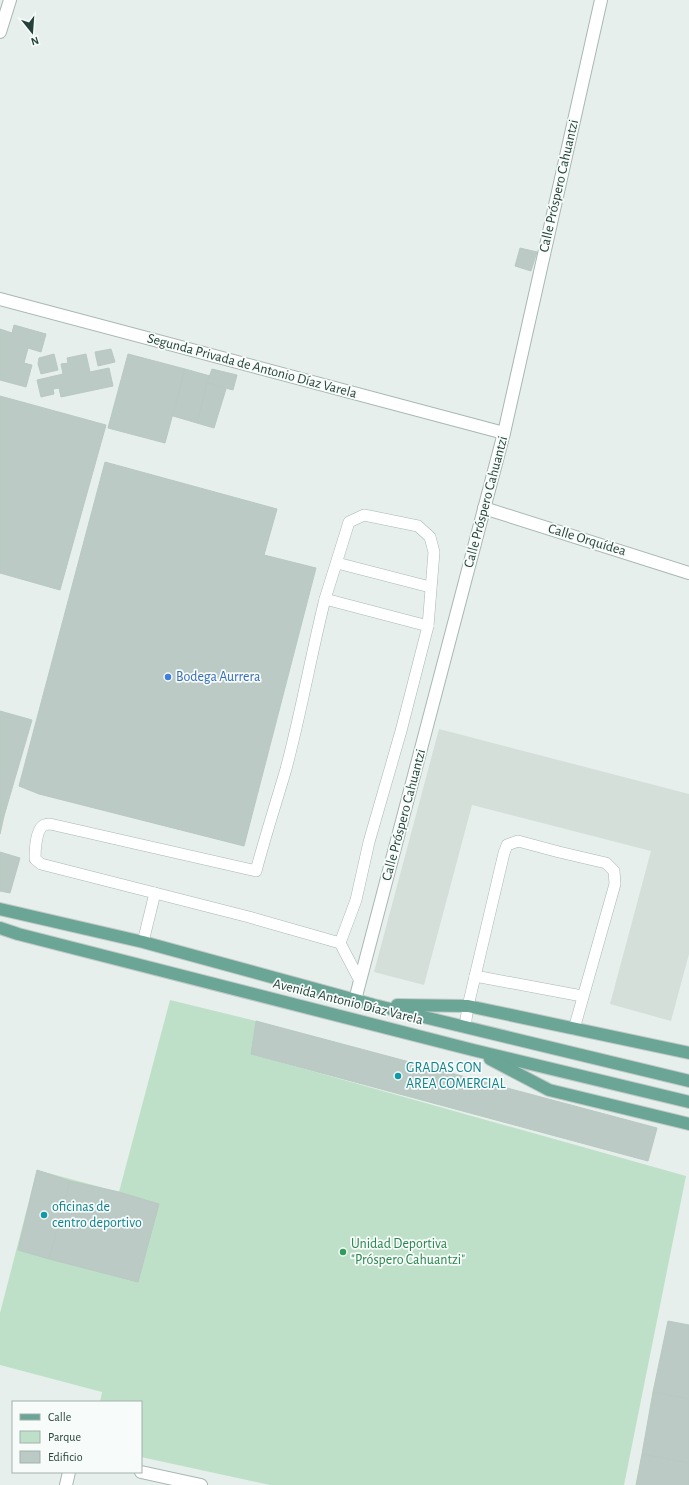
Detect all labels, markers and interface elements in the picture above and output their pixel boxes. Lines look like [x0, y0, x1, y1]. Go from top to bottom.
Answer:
north arrow [12, 12, 52, 52]
text: N [30, 35, 40, 47]
street label: Calle Próspero Cahuantzi [537, 118, 581, 254]
street label: Segunda Privada de Antonio Díaz Varela [146, 331, 359, 401]
street label: Calle Próspero Cahuantzi [462, 435, 510, 569]
street label: Calle Orquídea [546, 522, 628, 559]
place label: Bodega Aurrera [176, 670, 261, 684]
marker: Bodega Aurrera [163, 672, 173, 682]
street label: Calle Próspero Cahuantzi [380, 748, 428, 882]
street label: Avenida Antonio Díaz Varela [272, 977, 425, 1028]
place label: GRADAS CON AREA COMERCIAL [406, 1061, 506, 1091]
marker: GRADAS CON AREA COMERCIAL [393, 1071, 403, 1081]
place label: oficinas de centro deportivo [52, 1200, 142, 1230]
marker: oficinas de centro deportivo [39, 1210, 49, 1220]
place label: Unidad Deportiva "Próspero Cahuantzi" [351, 1237, 465, 1267]
marker: Unidad Deportiva "Próspero Cahuantzi" [338, 1247, 348, 1257]
legend [12, 1401, 142, 1473]
text: Calle [48, 1411, 71, 1423]
text: Parque [48, 1431, 81, 1443]
text: Edificio [48, 1451, 83, 1463]

